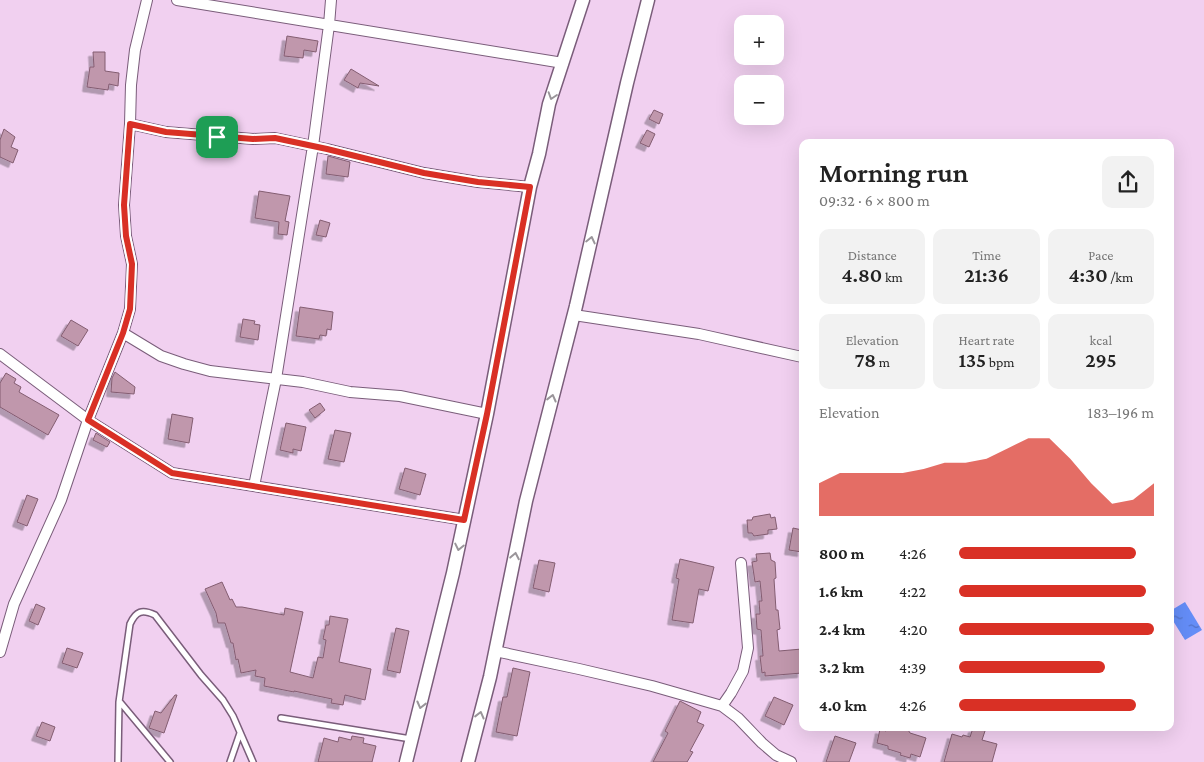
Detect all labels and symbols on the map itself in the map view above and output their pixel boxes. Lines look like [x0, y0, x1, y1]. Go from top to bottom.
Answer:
one-way arrow [548, 92, 558, 100]
pin [196, 116, 238, 158]
one-way arrow [585, 236, 596, 245]
one-way arrow [546, 393, 557, 402]
one-way arrow [454, 542, 465, 551]
one-way arrow [509, 552, 520, 560]
one-way arrow [416, 700, 427, 709]
one-way arrow [474, 710, 485, 719]

